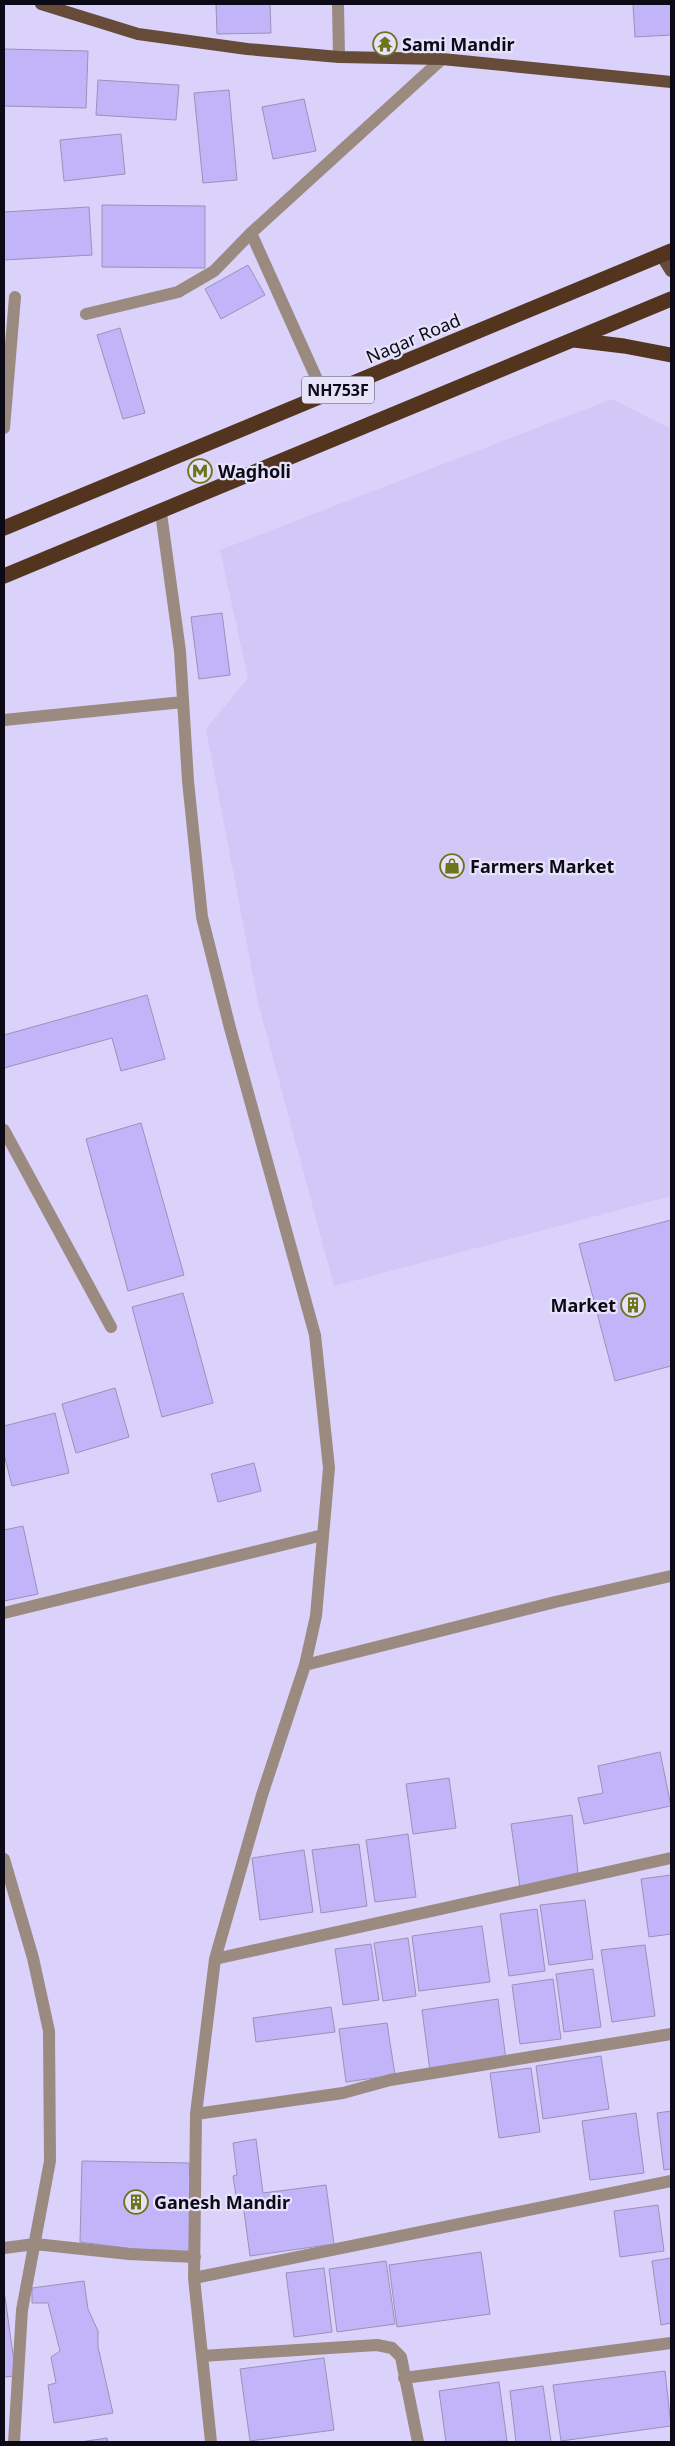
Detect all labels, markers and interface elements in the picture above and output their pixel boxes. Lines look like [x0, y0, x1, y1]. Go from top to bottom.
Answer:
temple icon: Sami Mandir [372, 31, 398, 57]
place label: Sami Mandir [402, 32, 515, 56]
street label: Nagar Road [362, 307, 464, 369]
road number: NH753F [302, 376, 374, 404]
metro station icon: Wagholi [187, 458, 213, 484]
place label: Wagholi [218, 459, 291, 483]
shop icon: Farmers Market [439, 853, 465, 879]
place label: Farmers Market [470, 854, 614, 878]
building icon: Market [620, 1292, 646, 1318]
place label: Market [550, 1293, 616, 1317]
building icon: Ganesh Mandir [123, 2189, 149, 2215]
place label: Ganesh Mandir [154, 2190, 290, 2214]

